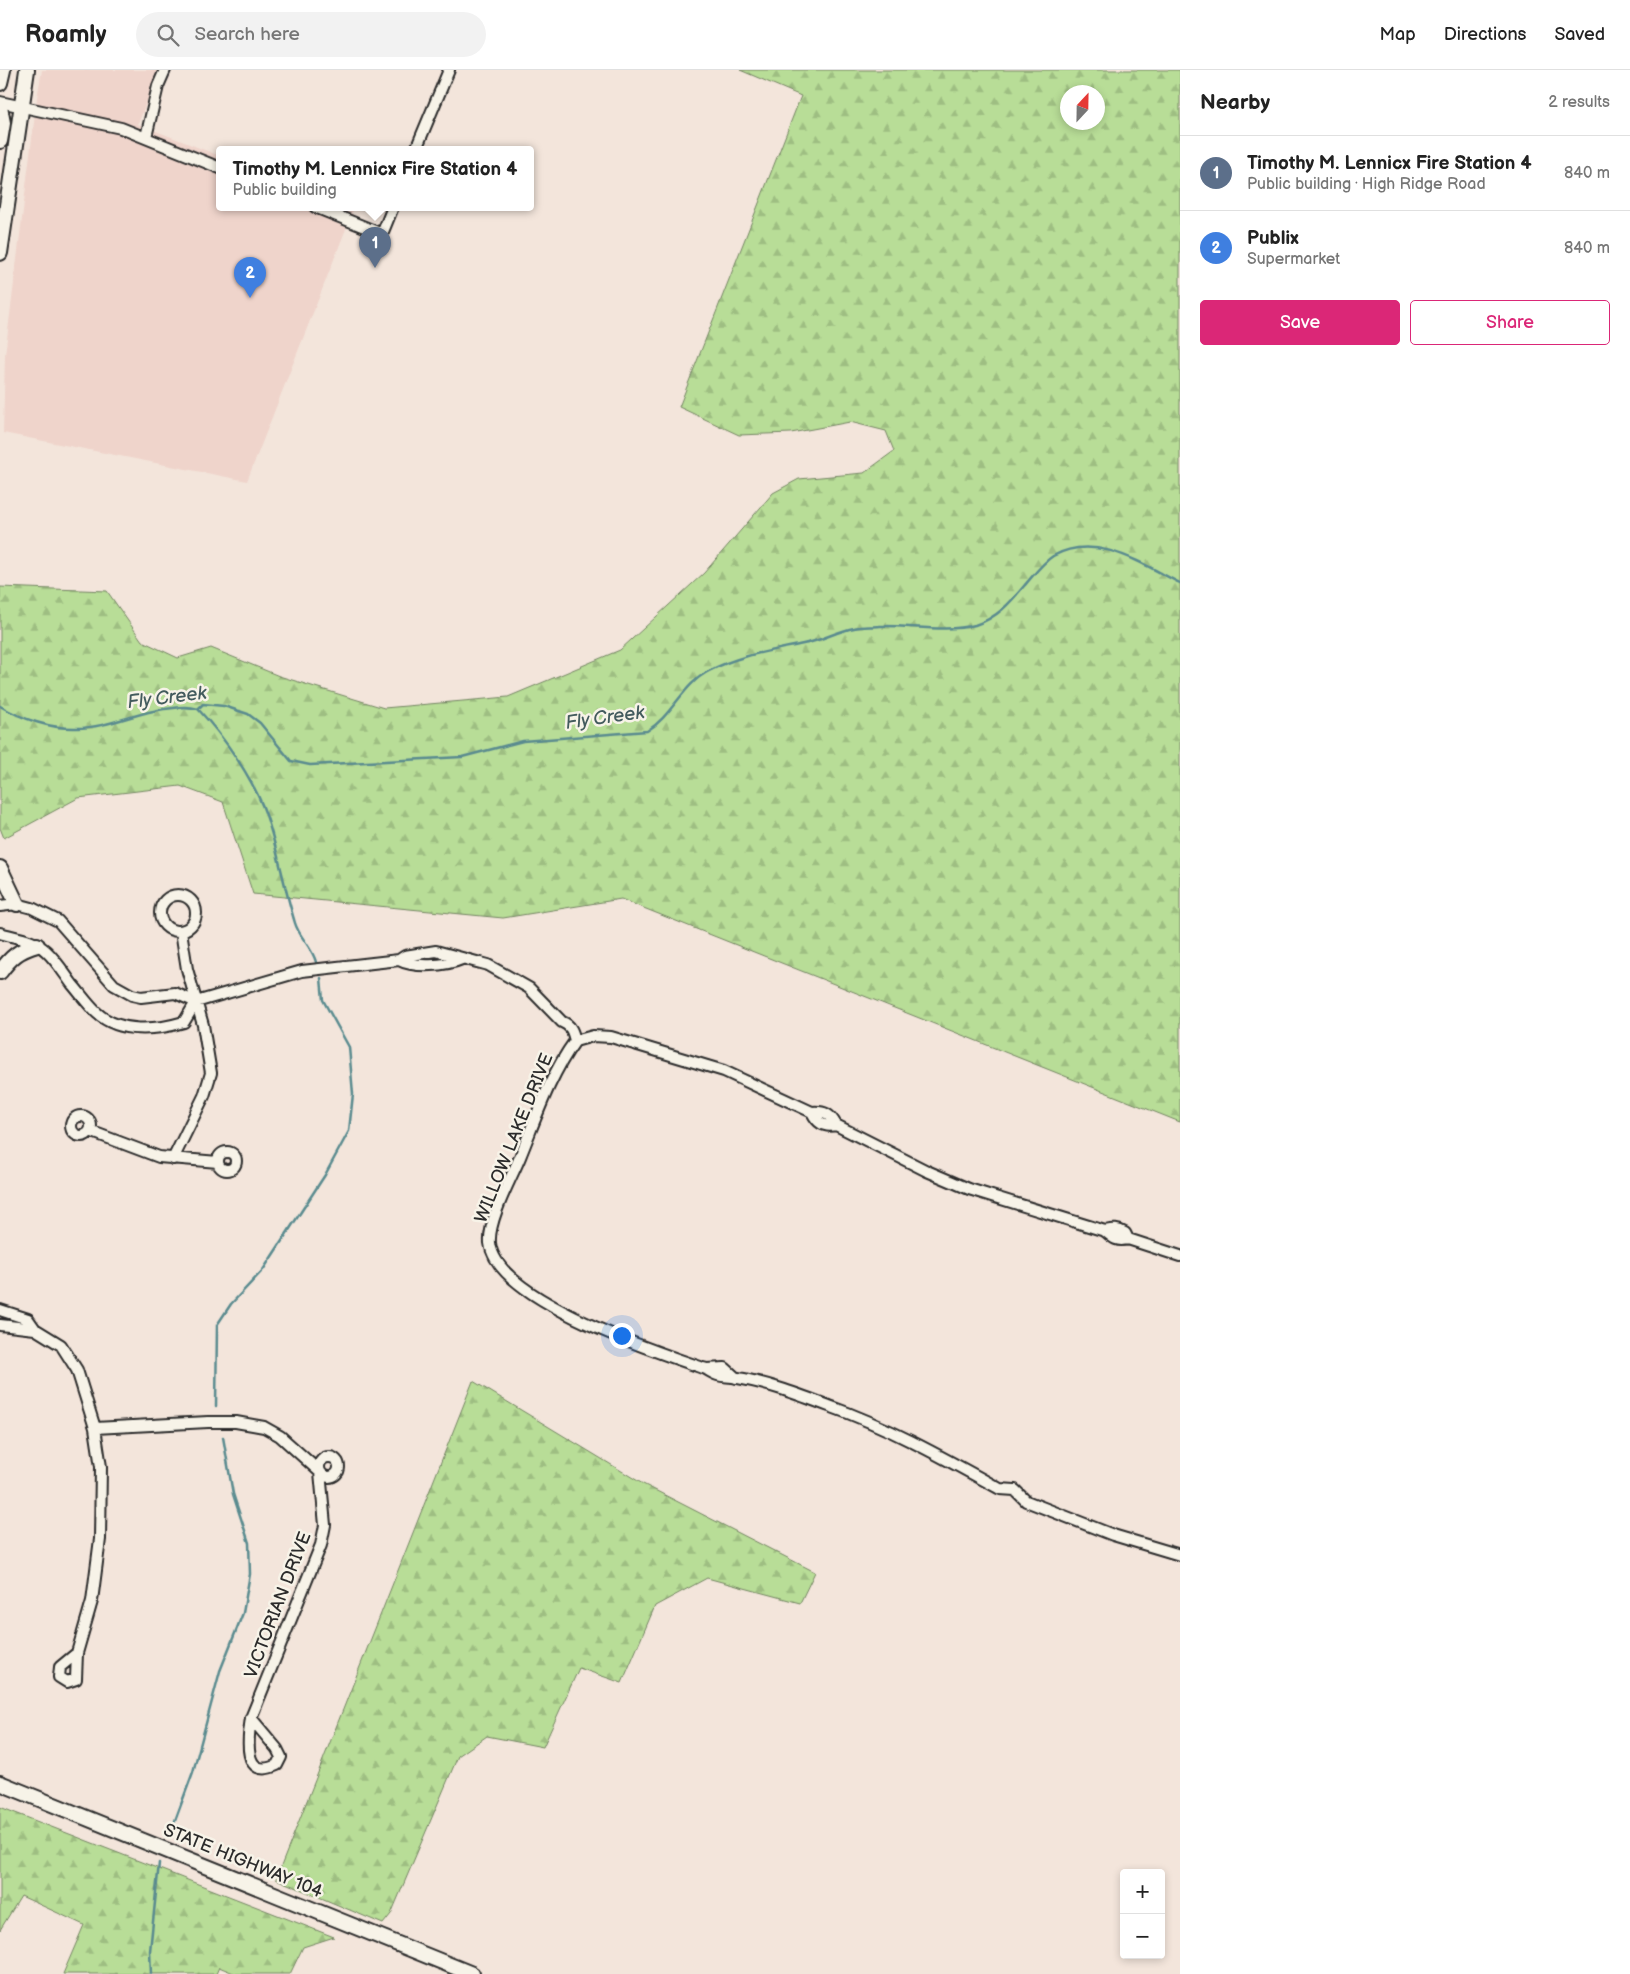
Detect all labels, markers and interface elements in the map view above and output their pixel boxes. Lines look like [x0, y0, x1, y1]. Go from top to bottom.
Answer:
search box [136, 12, 486, 57]
text: Roamly [25, 20, 106, 49]
icon: search [154, 21, 182, 49]
text: Search here [194, 23, 300, 46]
text: Map [1380, 24, 1416, 45]
text: Directions [1444, 24, 1526, 45]
text: Saved [1554, 24, 1605, 45]
north arrow [1060, 85, 1105, 130]
text: Nearby [1200, 90, 1270, 115]
text: 2 results [1548, 93, 1610, 112]
popup [216, 146, 534, 211]
text: Timothy M. Lennicx Fire Station 4 [1247, 152, 1532, 175]
text: Timothy M. Lennicx Fire Station 4 [233, 158, 517, 181]
text: 1 [1213, 164, 1219, 183]
text: 840 m [1564, 164, 1610, 183]
text: Public building · High Ridge Road [1247, 175, 1486, 194]
text: Public building [233, 181, 337, 200]
pin: 1 [359, 227, 391, 268]
text: Publix [1247, 227, 1299, 250]
text: 2 [1211, 239, 1221, 258]
text: 840 m [1564, 239, 1610, 258]
text: Supermarket [1247, 250, 1340, 269]
pin: 2 [234, 257, 266, 298]
button: Save [1200, 300, 1400, 345]
button: Share [1410, 300, 1610, 345]
water label: Fly Creek [126, 682, 209, 714]
water label: Fly Creek [564, 701, 647, 735]
street label: WILLOW LAKE DRIVE [470, 1050, 558, 1226]
your location [609, 1323, 635, 1349]
street label: VICTORIAN DRIVE [240, 1529, 316, 1681]
street label: STATE HIGHWAY 104 [160, 1819, 326, 1903]
map controls [1120, 1869, 1165, 1959]
button: + [1120, 1869, 1165, 1914]
button: − [1120, 1914, 1165, 1959]

